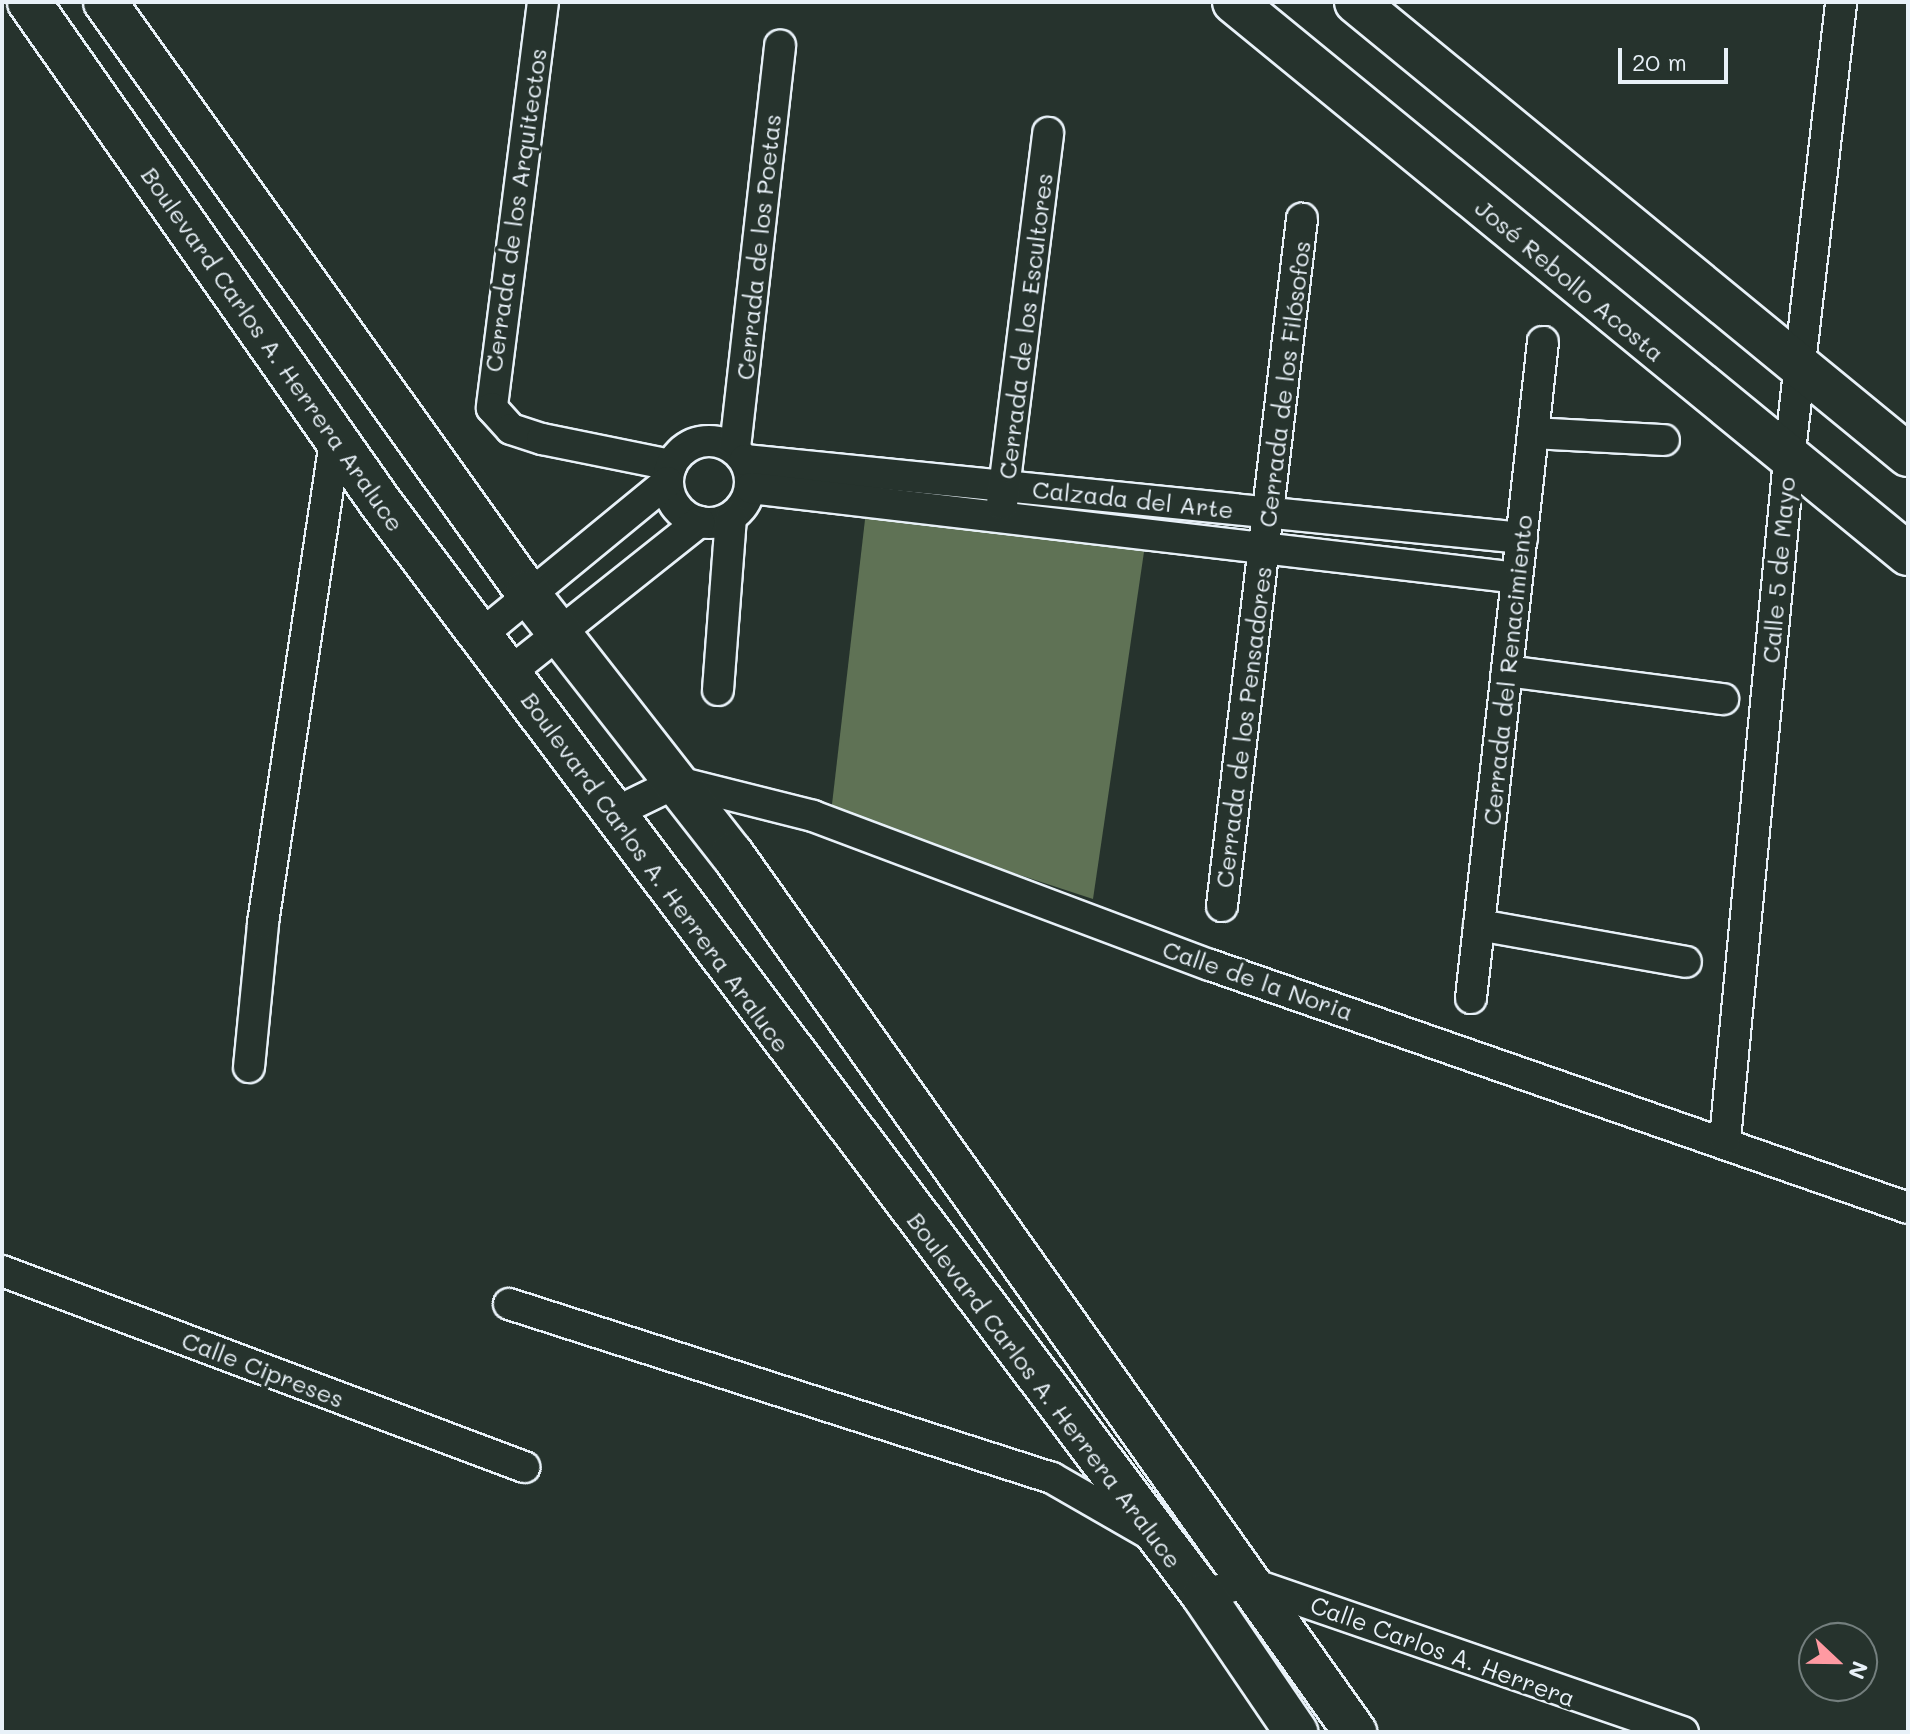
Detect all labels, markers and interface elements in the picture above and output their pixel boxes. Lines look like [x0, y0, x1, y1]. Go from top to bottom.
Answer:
scale bar [1622, 32, 1732, 82]
street label: Cerrada de los Arquitectos [478, 46, 552, 374]
text: 20 m [1632, 46, 1687, 77]
street label: Cerrada de los Poetas [730, 113, 786, 381]
street label: Boulevard Carlos A. Herrera Araluce [136, 161, 410, 537]
street label: Cerrada de los Escultores [992, 171, 1058, 481]
street label: José Rebollo Acosta [1470, 193, 1670, 367]
street label: Cerrada de los Filósofos [1252, 239, 1316, 529]
street label: Calzada del Arte [1031, 474, 1235, 524]
street label: Calle 5 de Mayo [1756, 476, 1800, 664]
street label: Cerrada del Renacimiento [1476, 513, 1538, 827]
street label: Cerrada de los Pensadores [1209, 565, 1277, 889]
street label: Boulevard Carlos A. Herrera Araluce [516, 686, 796, 1058]
street label: Calle de la Noria [1159, 934, 1357, 1026]
street label: Boulevard Carlos A. Herrera Araluce [902, 1206, 1188, 1574]
street label: Calle Cipreses [178, 1325, 348, 1413]
street label: Calle Carlos A. Herrera [1307, 1590, 1579, 1712]
north arrow [1798, 1622, 1878, 1702]
text: N [1842, 1657, 1875, 1684]

